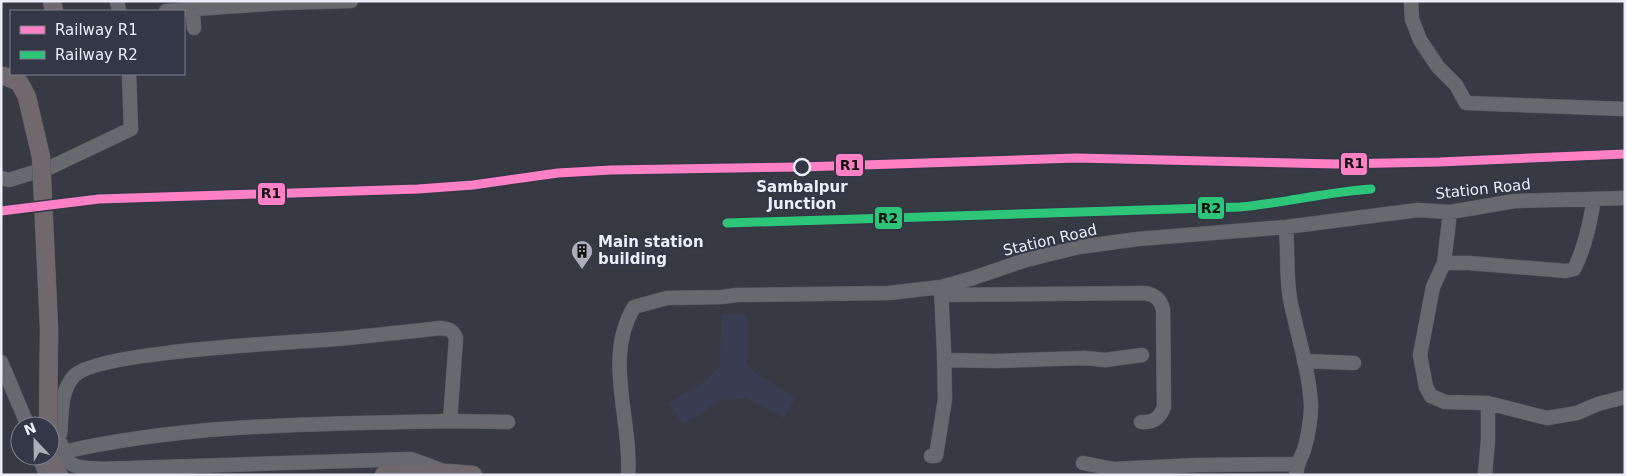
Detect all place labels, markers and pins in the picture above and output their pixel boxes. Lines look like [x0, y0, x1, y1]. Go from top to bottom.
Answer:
marker: Sambalpur Junction [793, 158, 811, 176]
place label: Sambalpur Junction [756, 178, 848, 213]
place label: Main station building [598, 233, 704, 268]
building icon: Main station building [570, 239, 594, 270]

